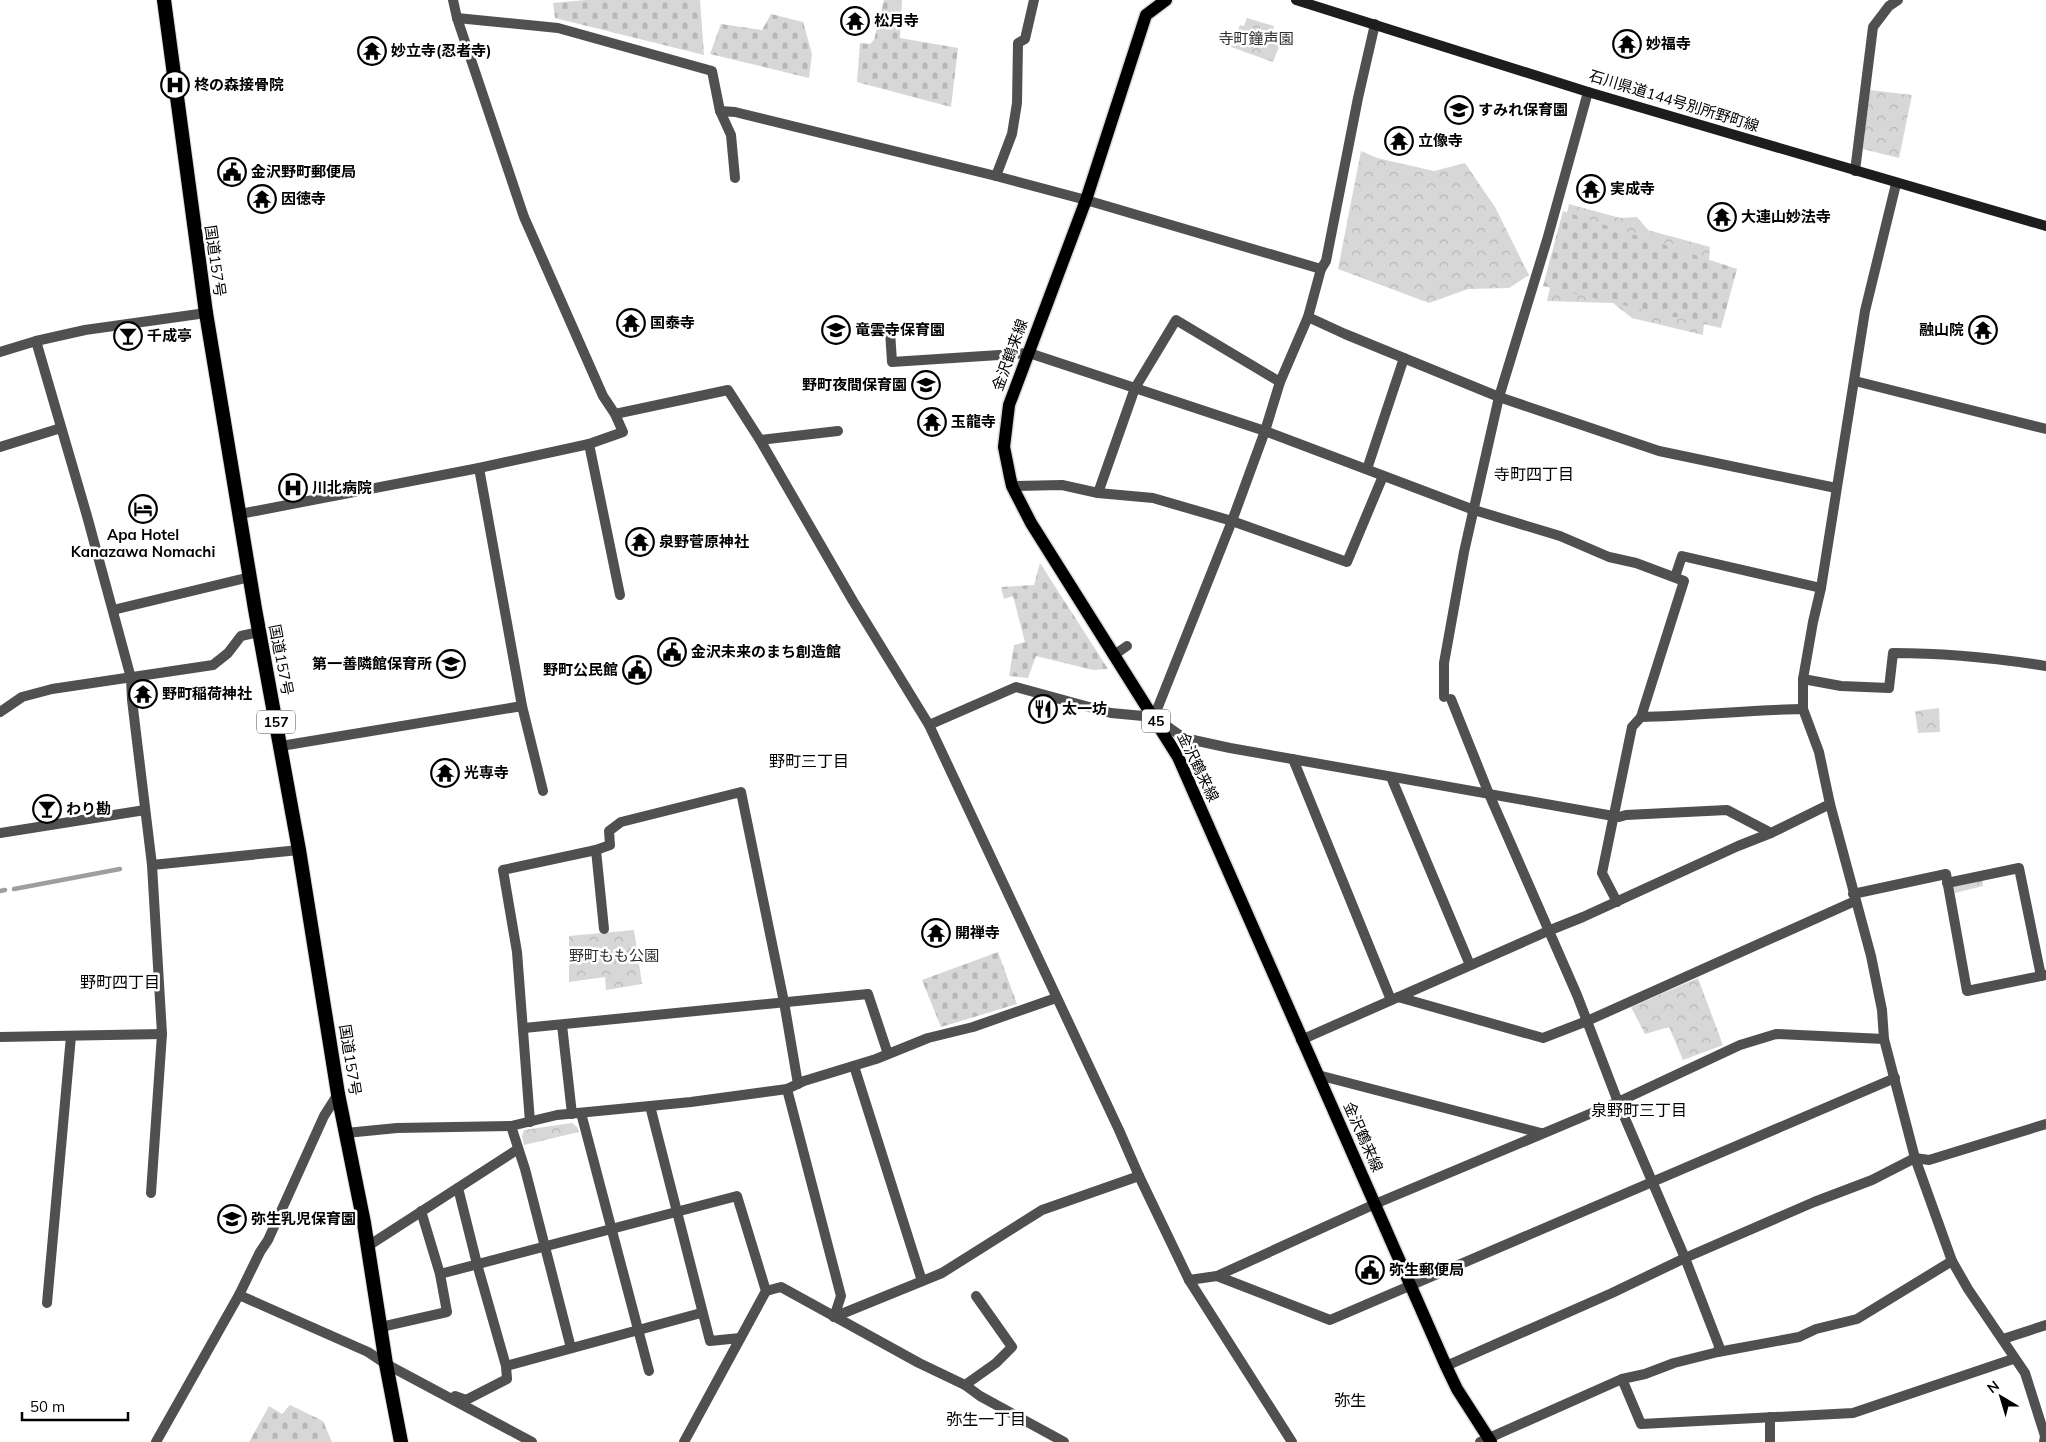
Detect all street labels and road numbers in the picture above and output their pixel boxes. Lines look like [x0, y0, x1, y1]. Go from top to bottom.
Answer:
street label: 石川県道144号別所野町線 [1587, 66, 1762, 135]
street label: 国道157号 [201, 224, 230, 298]
street label: 金沢鶴来線 [988, 316, 1031, 393]
street label: 国道157号 [265, 623, 298, 697]
road number: 45 [1142, 709, 1170, 732]
road number: 157 [257, 710, 295, 734]
street label: 金沢鶴来線 [1173, 729, 1223, 805]
street label: 国道157号 [335, 1023, 366, 1097]
street label: 金沢鶴来線 [1340, 1099, 1387, 1175]

